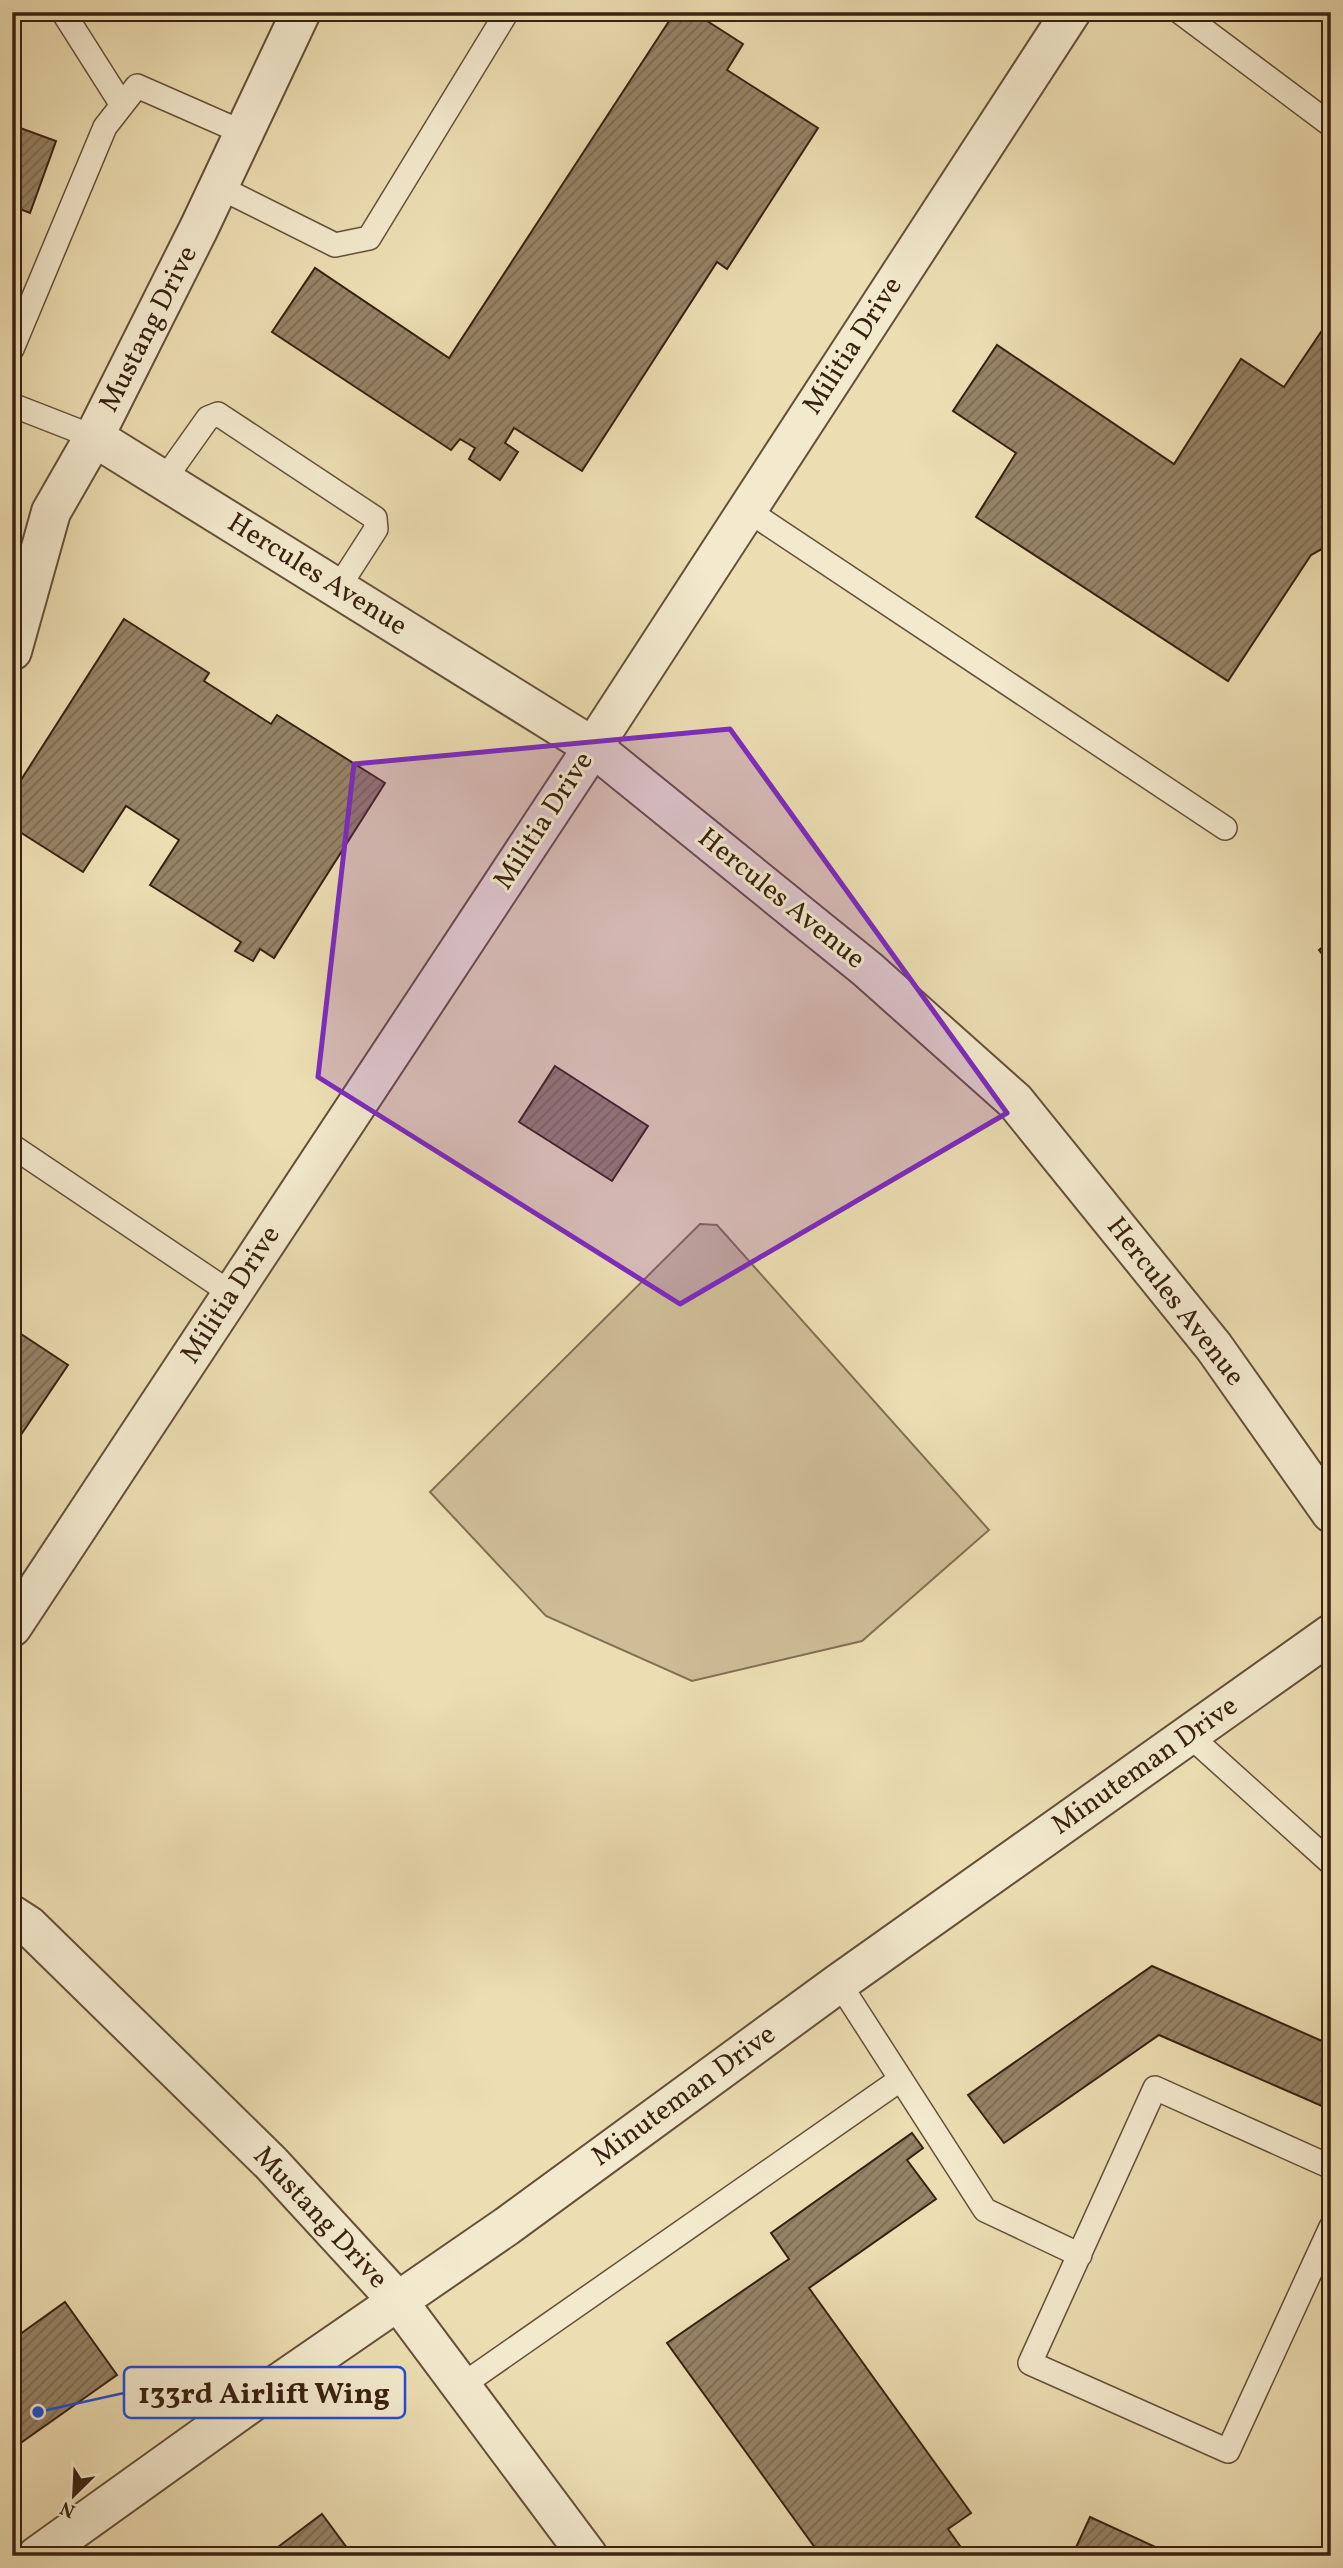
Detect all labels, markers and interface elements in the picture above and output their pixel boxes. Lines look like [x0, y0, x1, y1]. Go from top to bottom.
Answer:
street label: Mustang Drive [90, 239, 208, 419]
street label: Militia Drive [794, 269, 912, 423]
street label: Hercules Avenue [220, 504, 414, 646]
street label: Militia Drive [485, 744, 603, 898]
street label: Hercules Avenue [689, 819, 873, 979]
street label: Hercules Avenue [1096, 1209, 1254, 1395]
street label: Militia Drive [172, 1218, 290, 1372]
street label: Minuteman Drive [1044, 1687, 1246, 1845]
street label: Minuteman Drive [584, 2016, 784, 2176]
street label: Mustang Drive [244, 2138, 396, 2298]
callout: 133rd Airlift Wing [124, 2367, 405, 2418]
text: 133rd Airlift Wing [138, 2374, 390, 2416]
north arrow [38, 2460, 108, 2530]
text: N [56, 2494, 79, 2523]

